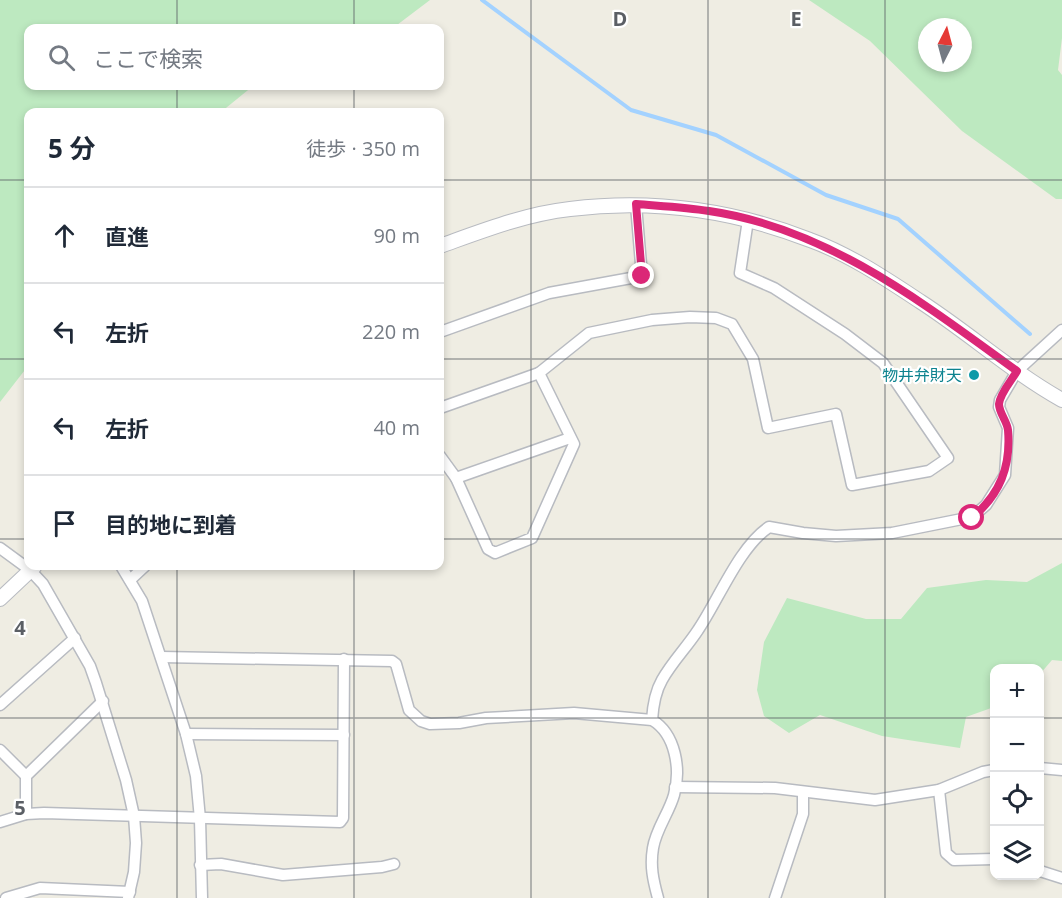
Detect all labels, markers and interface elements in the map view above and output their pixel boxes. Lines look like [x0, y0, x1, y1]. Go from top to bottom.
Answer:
text: D [613, 5, 627, 32]
text: E [790, 5, 802, 32]
north arrow [918, 18, 972, 72]
search box [24, 24, 444, 90]
icon: search [45, 41, 78, 74]
text: ここで検索 [93, 43, 203, 73]
text: 5 分 [48, 130, 96, 166]
text: 徒歩 · 350 m [306, 135, 420, 162]
icon: ahead [48, 219, 81, 252]
text: 直進 [105, 221, 149, 251]
text: 90 m [373, 222, 420, 249]
route end [628, 262, 654, 288]
icon: left [48, 315, 81, 348]
text: 左折 [105, 317, 149, 347]
text: 220 m [362, 318, 420, 345]
place label: 物井弁財天 [882, 364, 962, 386]
marker: 物井弁財天 [967, 368, 981, 382]
icon: left [48, 411, 81, 444]
text: 左折 [105, 413, 149, 443]
text: 40 m [373, 414, 420, 441]
route start [958, 504, 984, 530]
icon: arrive [48, 507, 81, 540]
text: 目的地に到着 [105, 509, 237, 539]
text: 4 [14, 614, 26, 641]
map controls [990, 664, 1044, 880]
button: + [990, 664, 1044, 718]
button: − [990, 718, 1044, 772]
button: locate [990, 772, 1044, 826]
text: 5 [14, 794, 26, 821]
button: layers [990, 826, 1044, 880]

